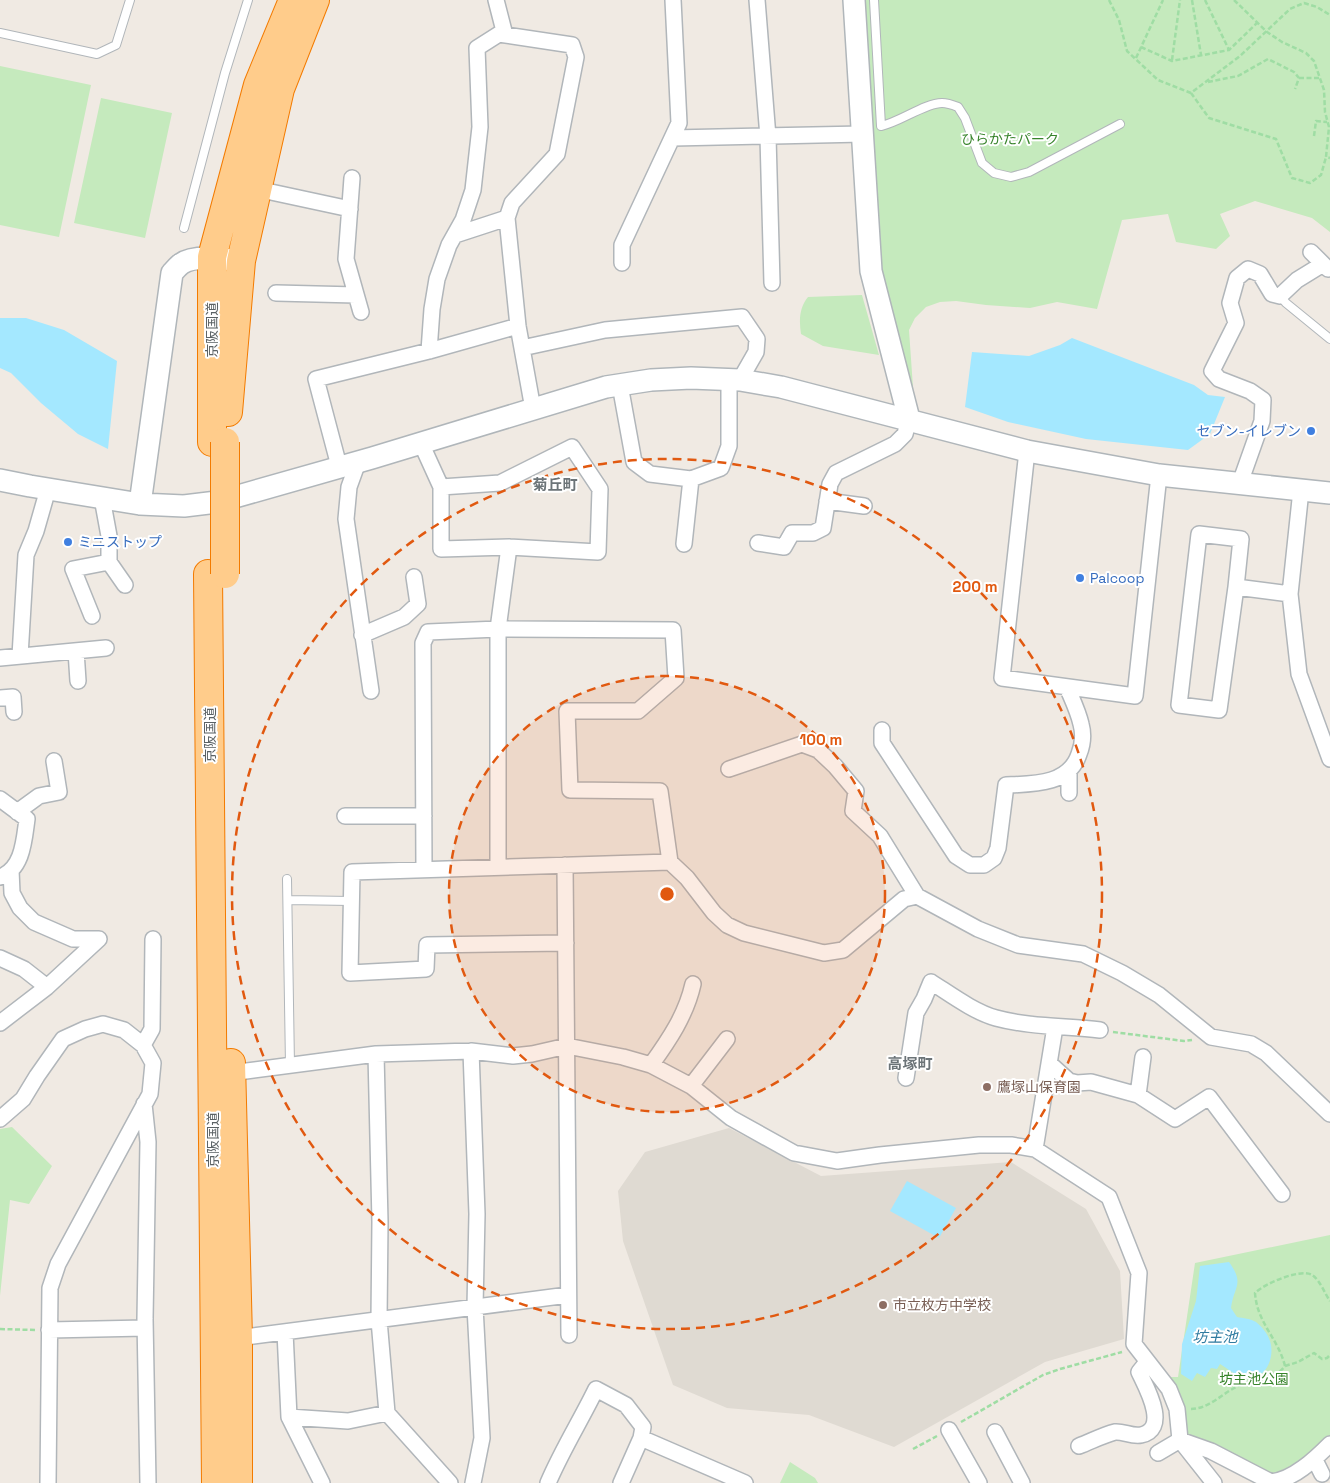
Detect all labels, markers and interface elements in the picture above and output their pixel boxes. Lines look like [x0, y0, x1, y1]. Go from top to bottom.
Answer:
park label: ひらかたパーク [961, 130, 1059, 148]
street label: 京阪国道 [203, 302, 221, 358]
place label: セブン-イレブン [1197, 422, 1301, 440]
marker: セブン-イレブン [1305, 425, 1317, 437]
district label: 菊丘町 [532, 475, 578, 494]
place label: ミニストップ [78, 533, 162, 551]
marker: ミニストップ [62, 536, 74, 548]
place label: Palcoop [1090, 569, 1144, 587]
marker: Palcoop [1074, 572, 1086, 584]
text: 200 m [953, 577, 997, 596]
street label: 京阪国道 [201, 707, 219, 763]
text: 100 m [800, 730, 842, 749]
centre of rings [658, 885, 676, 903]
district label: 高塚町 [887, 1054, 933, 1073]
place label: 鷹塚山保育園 [997, 1078, 1081, 1096]
marker: 鷹塚山保育園 [981, 1081, 993, 1093]
street label: 京阪国道 [204, 1112, 222, 1168]
place label: 市立枚方中学校 [893, 1296, 991, 1314]
marker: 市立枚方中学校 [877, 1299, 889, 1311]
water label: 坊主池 [1192, 1327, 1239, 1346]
park label: 坊主池公園 [1219, 1370, 1289, 1388]

